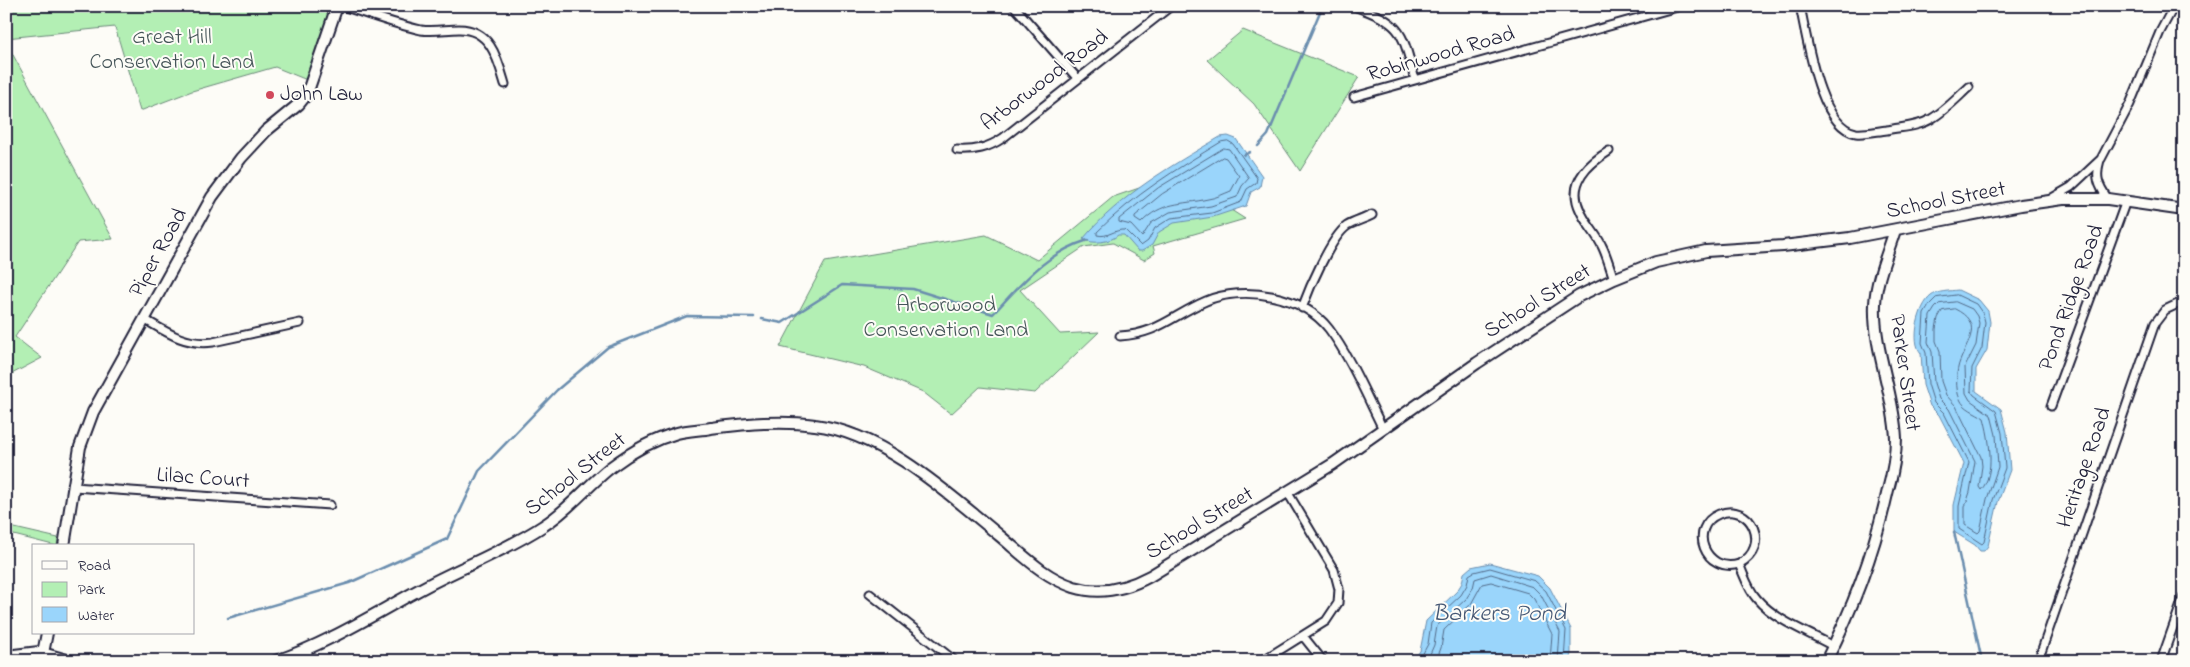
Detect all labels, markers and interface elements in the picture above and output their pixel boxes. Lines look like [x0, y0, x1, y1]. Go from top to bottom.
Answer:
street label: Robinwood Road [1363, 19, 1519, 91]
park label: Great Hill Conservation Land [90, 22, 254, 79]
street label: Arborwood Road [974, 22, 1116, 140]
place label: John Law [280, 79, 363, 111]
marker: John Law [264, 89, 276, 101]
street label: School Street [1883, 174, 2009, 228]
street label: Piper Road [121, 203, 197, 303]
street label: Pond Ridge Road [2031, 221, 2114, 376]
street label: School Street [1478, 256, 1598, 348]
park label: Arborwood Conservation Land [864, 290, 1028, 347]
street label: Parker Street [1880, 313, 1928, 434]
street label: Heritage Road [2049, 403, 2122, 533]
street label: School Street [518, 425, 634, 525]
street label: Lilac Court [155, 460, 251, 498]
street label: School Street [1140, 479, 1261, 569]
legend [32, 544, 195, 634]
text: Road [78, 555, 111, 577]
text: Park [78, 579, 106, 601]
water label: Barkers Pond [1432, 597, 1567, 632]
text: Water [78, 605, 114, 627]

